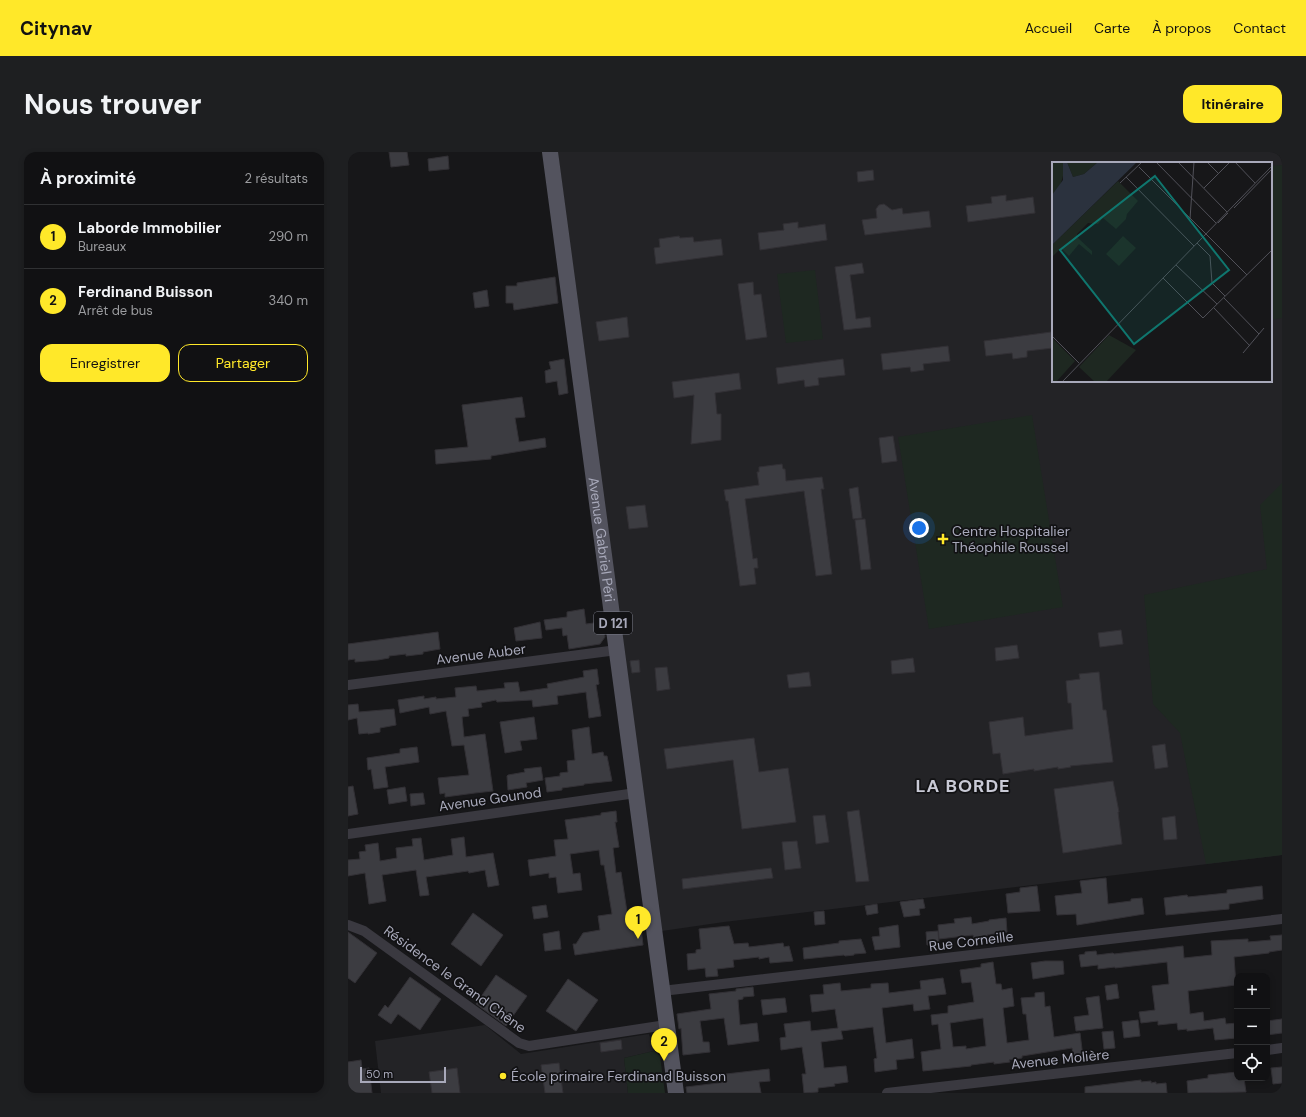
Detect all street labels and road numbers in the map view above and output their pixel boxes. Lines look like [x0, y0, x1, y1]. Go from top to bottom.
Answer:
street label: Avenue Gabriel Péri [585, 476, 619, 603]
road number: D 121 [594, 612, 632, 634]
street label: Avenue Auber [435, 640, 527, 668]
street label: Avenue Gounod [438, 783, 542, 815]
street label: Résidence le Grand Chêne [380, 921, 530, 1037]
street label: Rue Corneille [928, 927, 1014, 955]
street label: Avenue Molière [1010, 1045, 1110, 1073]

